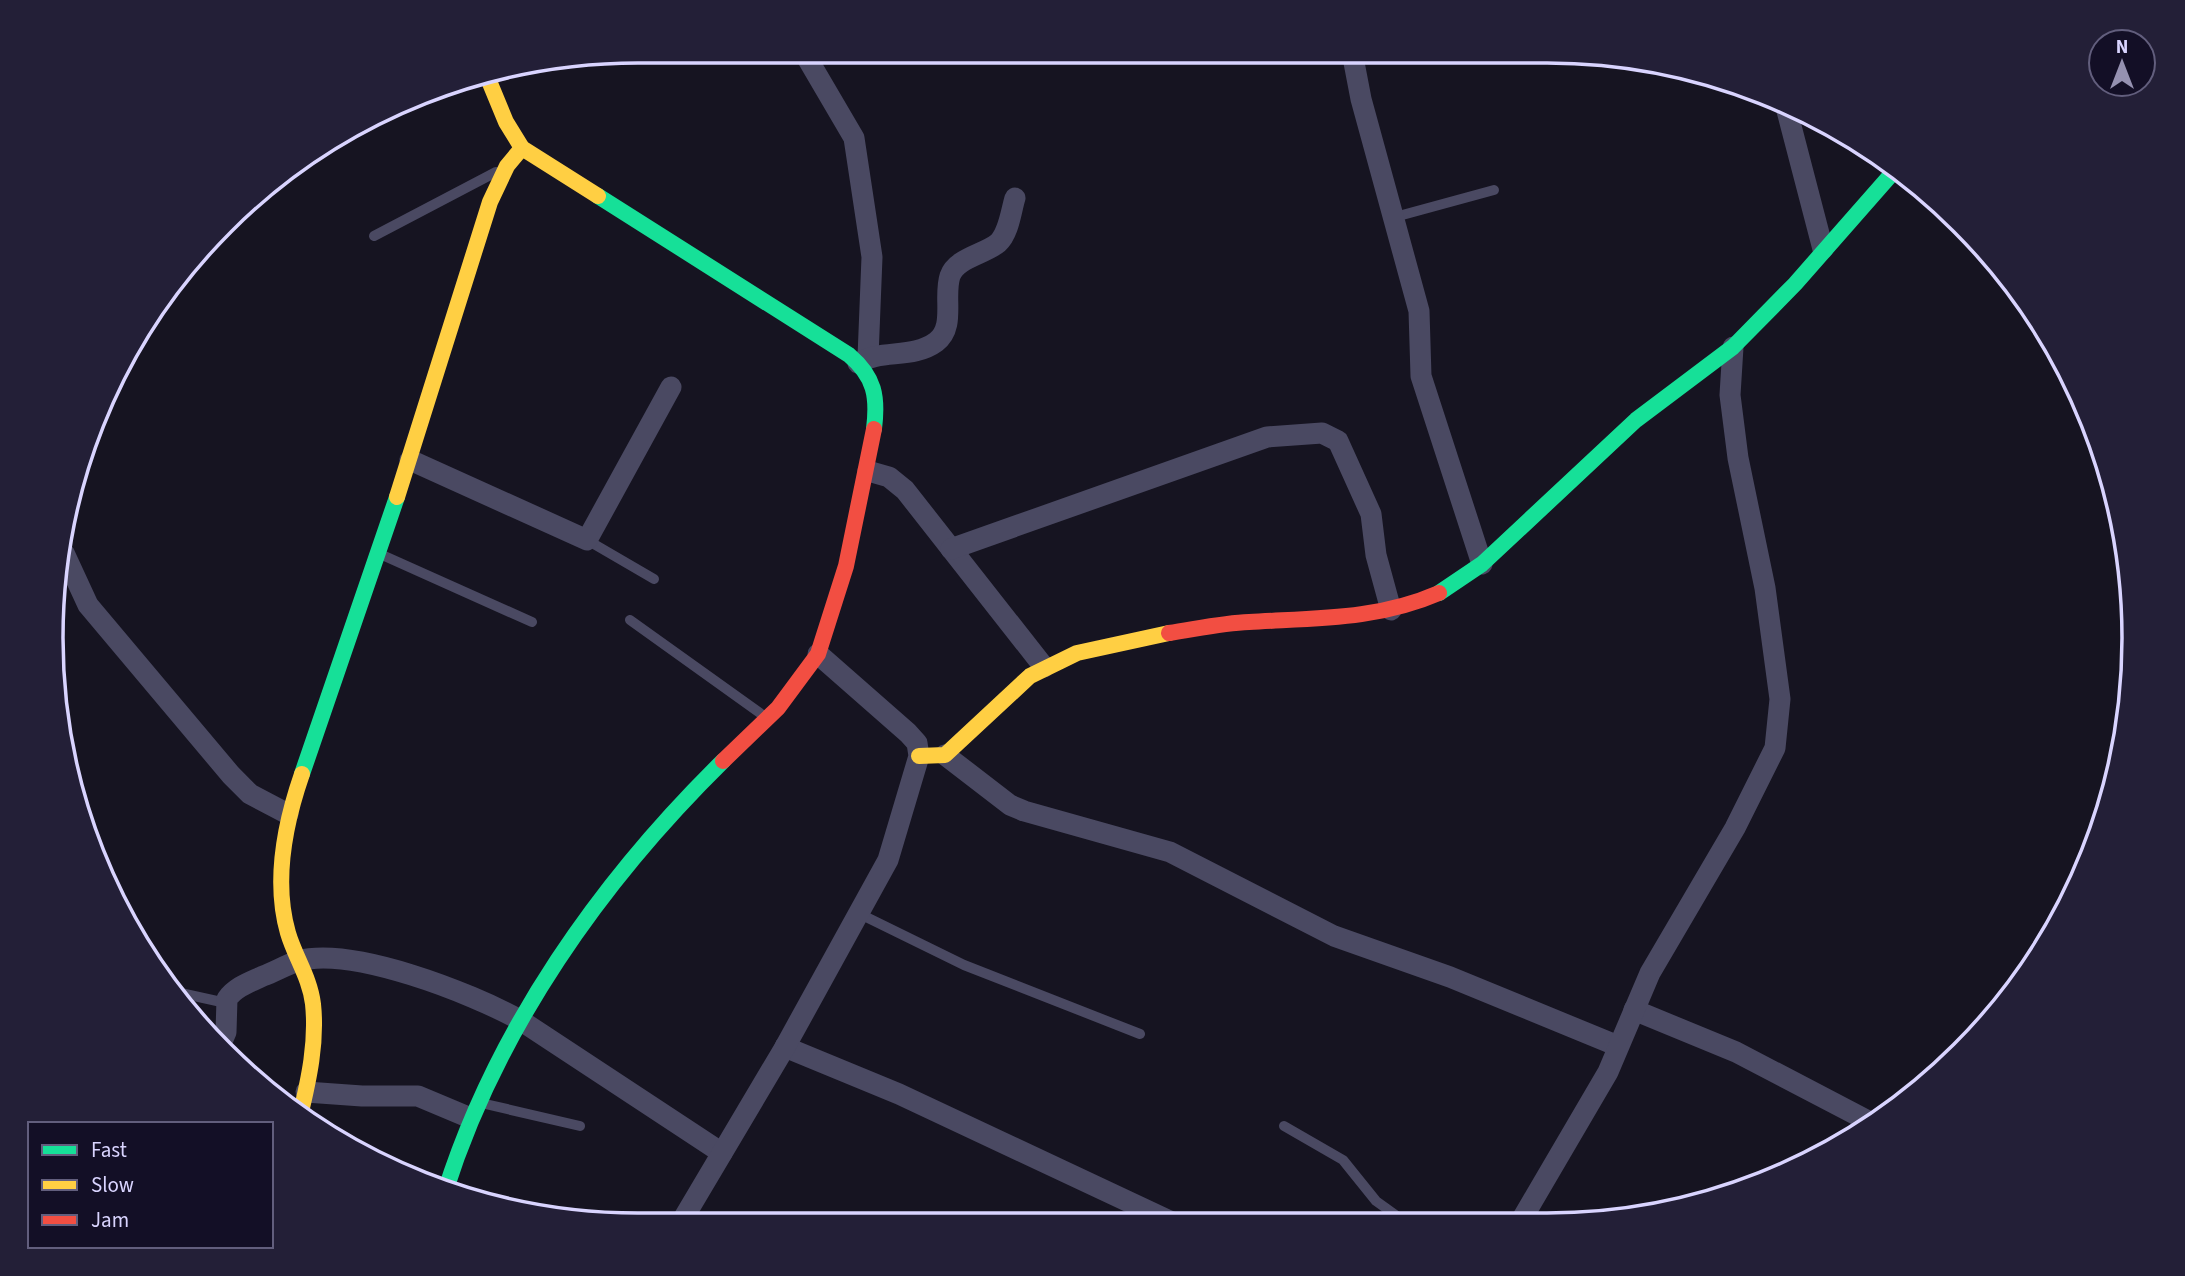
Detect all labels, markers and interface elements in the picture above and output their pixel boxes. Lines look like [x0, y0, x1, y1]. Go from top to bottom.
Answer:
north arrow [2087, 28, 2157, 98]
text: N [2116, 34, 2128, 61]
legend [28, 1122, 273, 1248]
text: Fast [91, 1135, 127, 1165]
text: Slow [91, 1170, 134, 1200]
text: Jam [91, 1205, 129, 1235]

